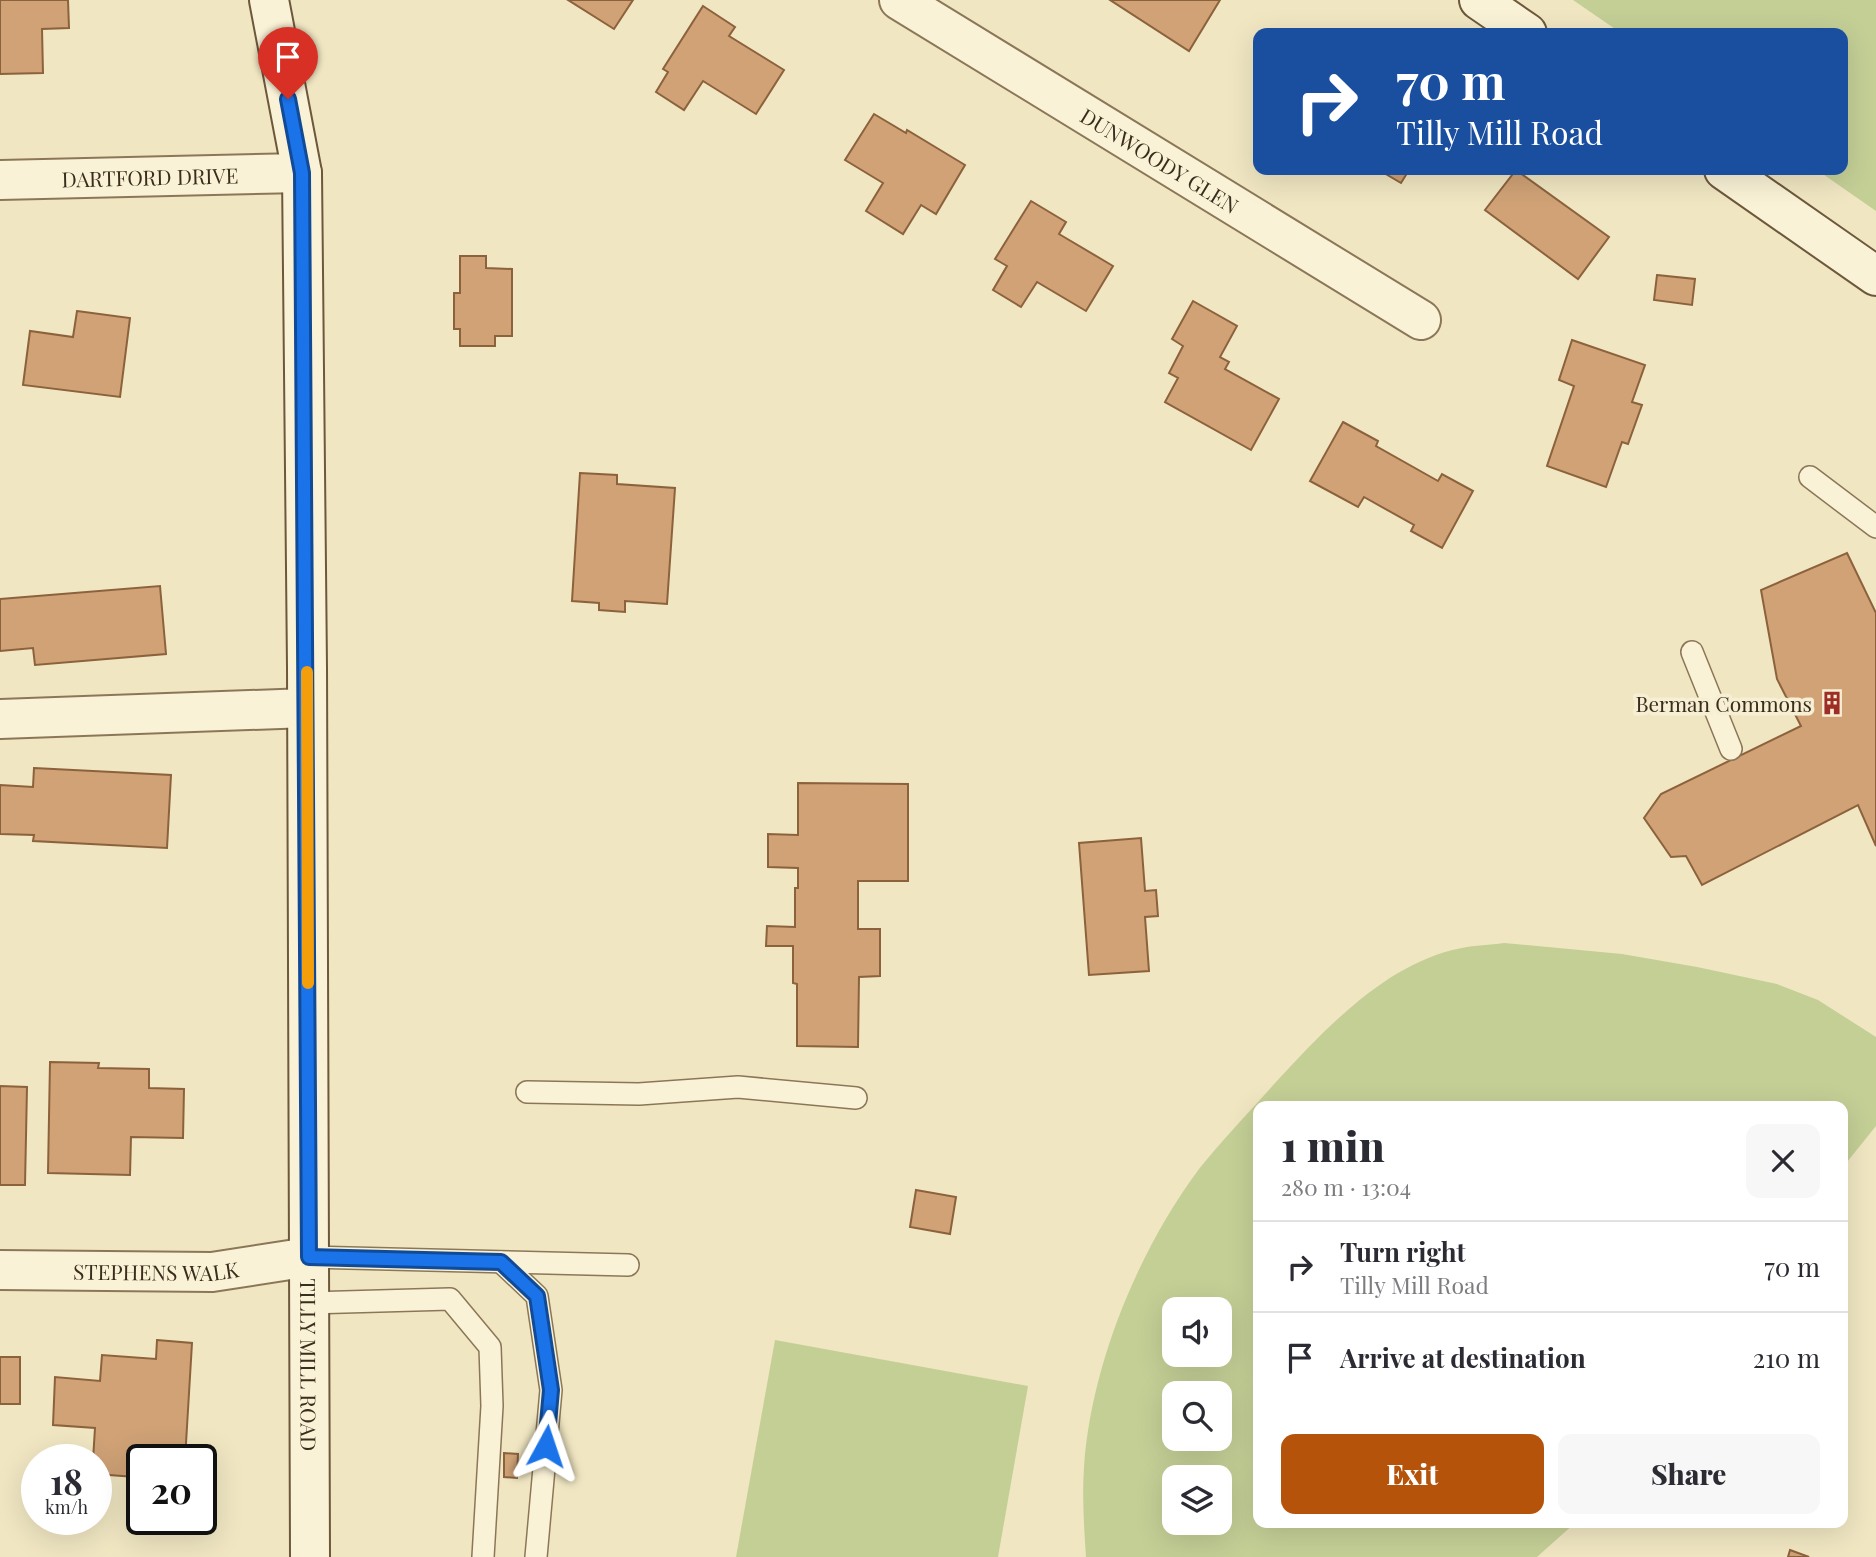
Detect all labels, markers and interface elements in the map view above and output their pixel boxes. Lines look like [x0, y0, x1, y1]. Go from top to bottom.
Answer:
pin [258, 27, 318, 99]
icon: arrive [269, 38, 307, 76]
text: 70 m [1396, 47, 1506, 112]
icon: right [1281, 56, 1372, 147]
street label: DUNWOODY GLEN [1076, 101, 1244, 219]
text: Tilly Mill Road [1396, 110, 1603, 153]
street label: DARTFORD DRIVE [61, 160, 239, 193]
place label: Berman Commons [1635, 689, 1812, 717]
building icon: Berman Commons [1818, 689, 1846, 717]
text: 1 min [1281, 1117, 1385, 1173]
button: close [1746, 1124, 1820, 1198]
text: 280 m · 13:04 [1281, 1171, 1411, 1202]
text: Turn right [1340, 1234, 1466, 1269]
icon: right [1281, 1248, 1319, 1286]
text: 70 m [1764, 1249, 1820, 1284]
street label: STEPHENS WALK [73, 1254, 241, 1286]
text: Tilly Mill Road [1340, 1269, 1489, 1300]
street label: TILLY MILL ROAD [295, 1278, 324, 1451]
map controls [1162, 1297, 1232, 1535]
button: sound [1162, 1297, 1232, 1367]
icon: arrive [1281, 1339, 1319, 1377]
text: Arrive at destination [1340, 1340, 1586, 1375]
text: 210 m [1753, 1340, 1820, 1375]
button: search [1162, 1381, 1232, 1451]
position arrow [509, 1409, 583, 1483]
button: Exit [1281, 1434, 1544, 1514]
button: Share [1558, 1434, 1820, 1514]
speed limit sign: 20 [126, 1444, 217, 1535]
text: 18 [50, 1457, 83, 1504]
button: layers [1162, 1465, 1232, 1535]
text: km/h [45, 1495, 88, 1519]

